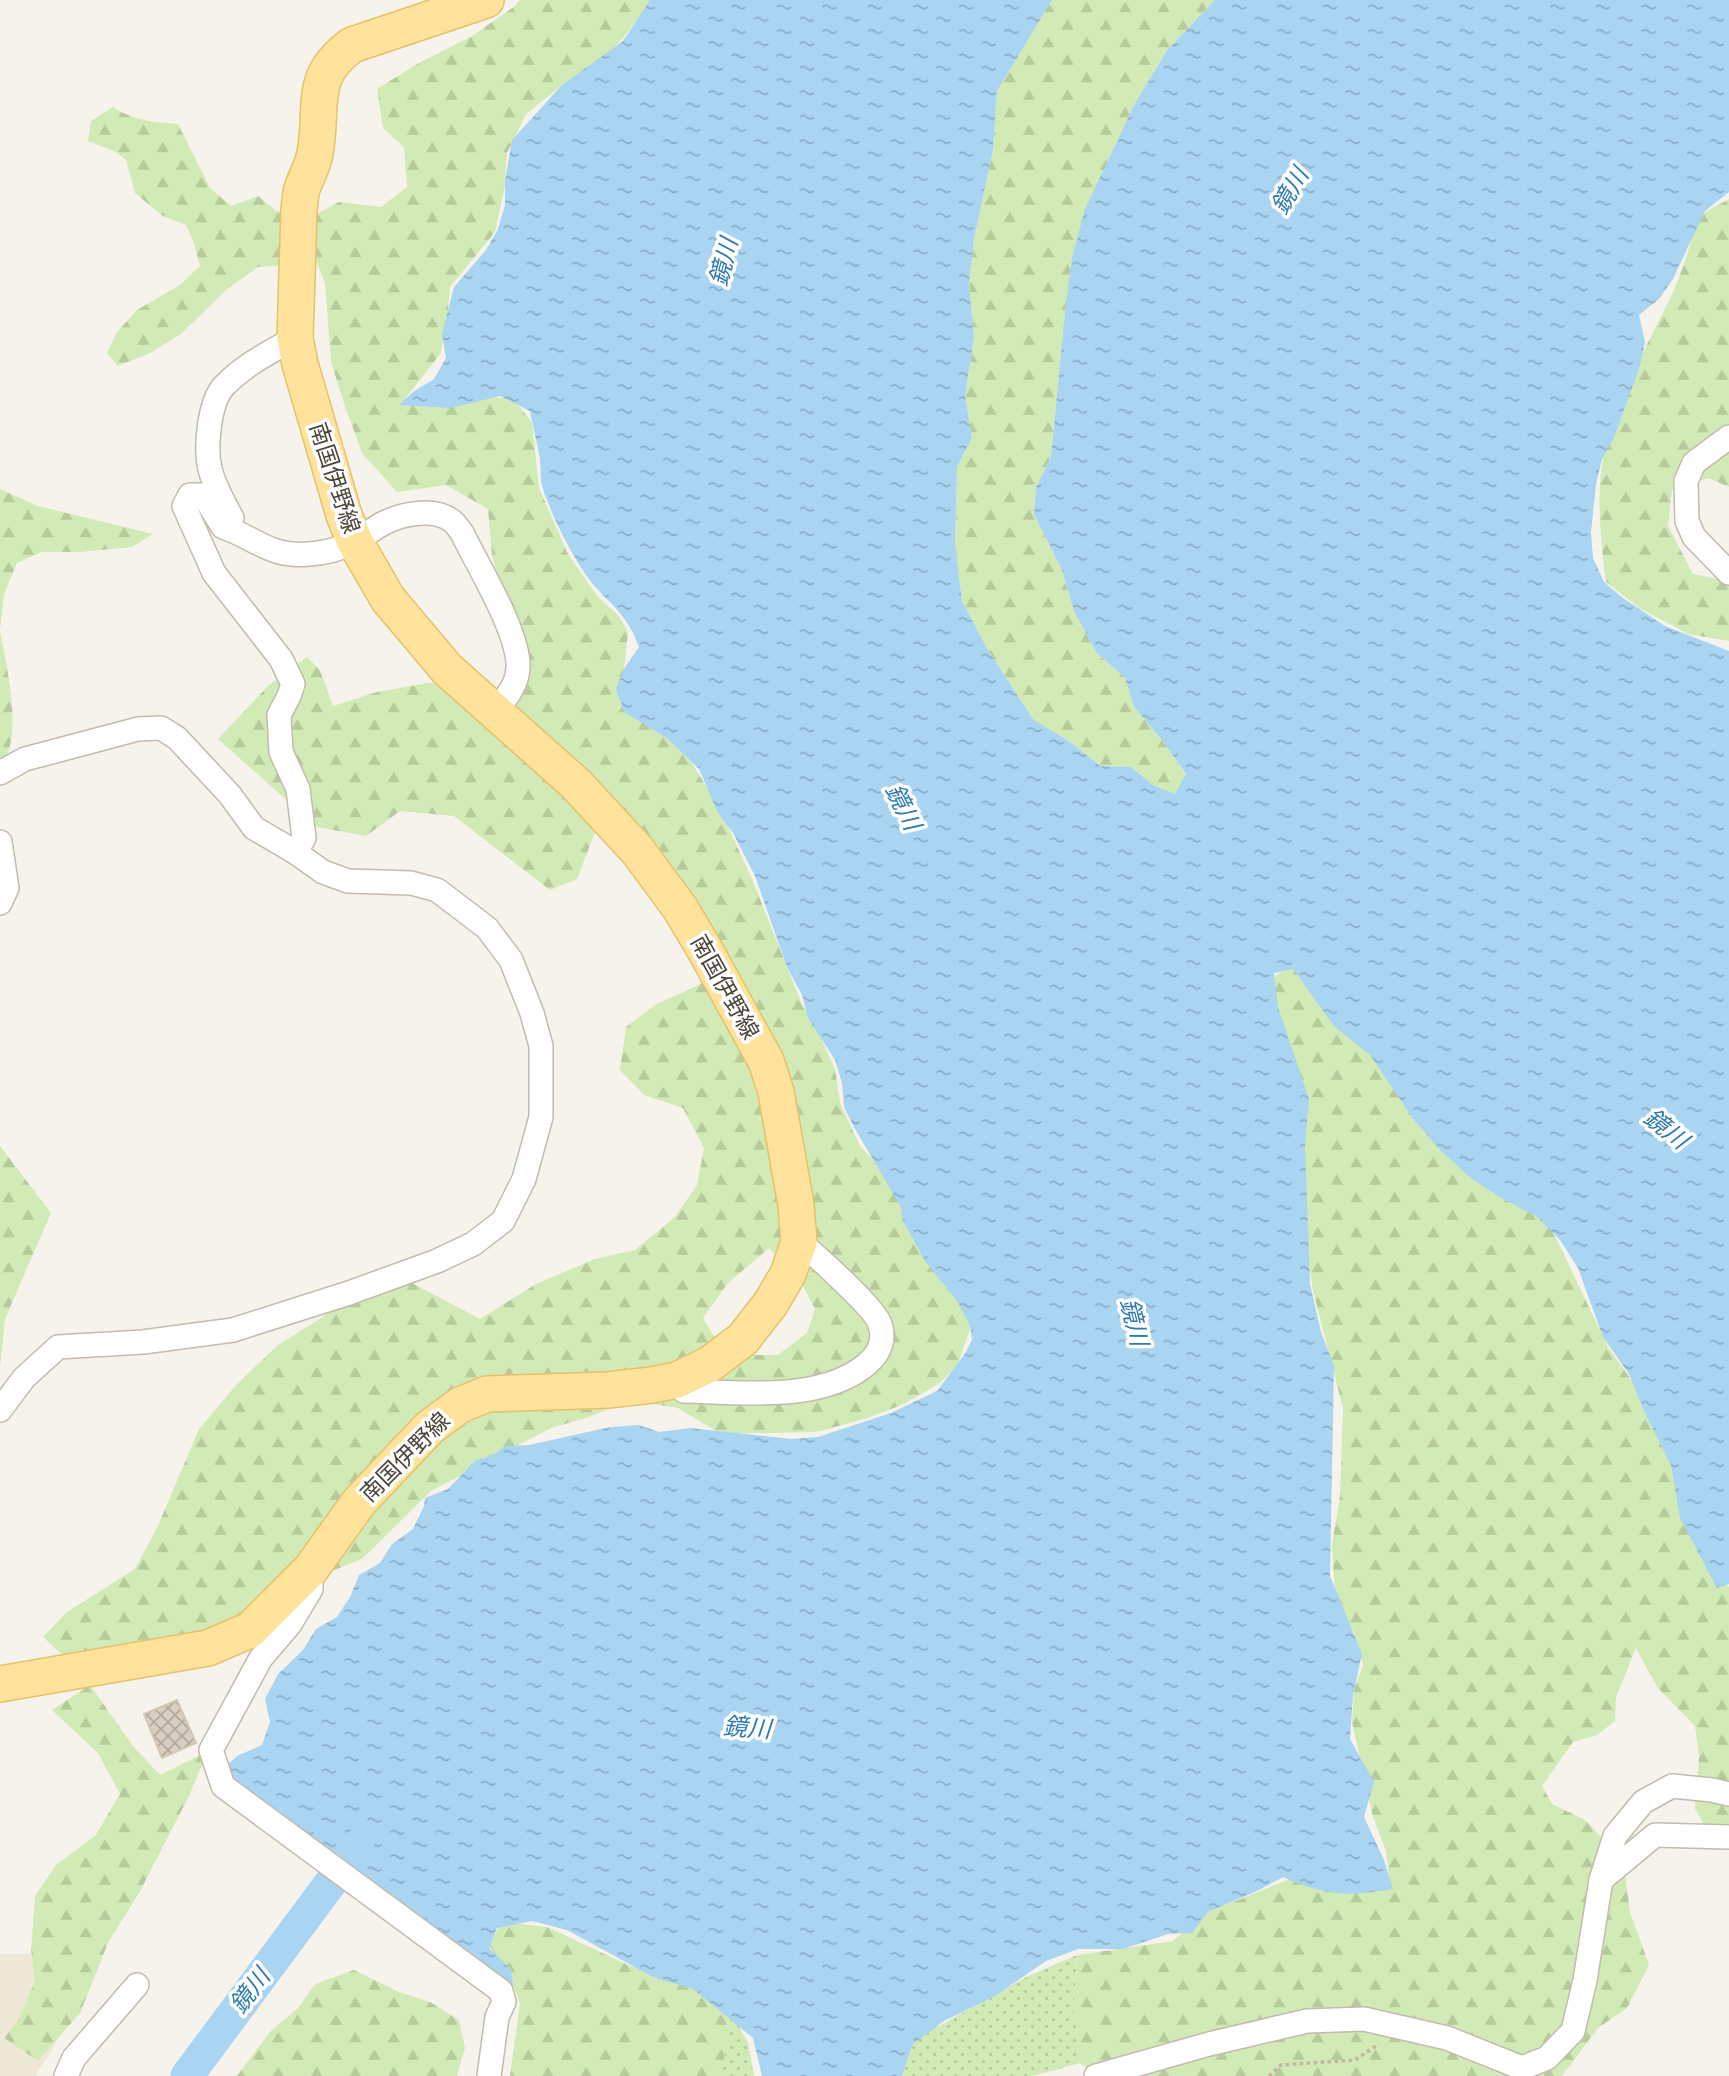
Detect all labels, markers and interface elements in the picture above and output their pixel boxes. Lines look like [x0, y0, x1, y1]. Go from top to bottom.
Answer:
water label: 鏡川 [1264, 160, 1315, 218]
water label: 鏡川 [703, 232, 743, 288]
street label: 南国伊野線 [305, 419, 367, 537]
water label: 鏡川 [881, 778, 930, 837]
street label: 南国伊野線 [686, 929, 766, 1044]
water label: 鏡川 [1639, 1102, 1697, 1156]
water label: 鏡川 [1116, 1295, 1156, 1351]
street label: 南国伊野線 [354, 1406, 455, 1507]
water label: 鏡川 [722, 1710, 775, 1743]
water label: 鏡川 [223, 1960, 277, 2018]

